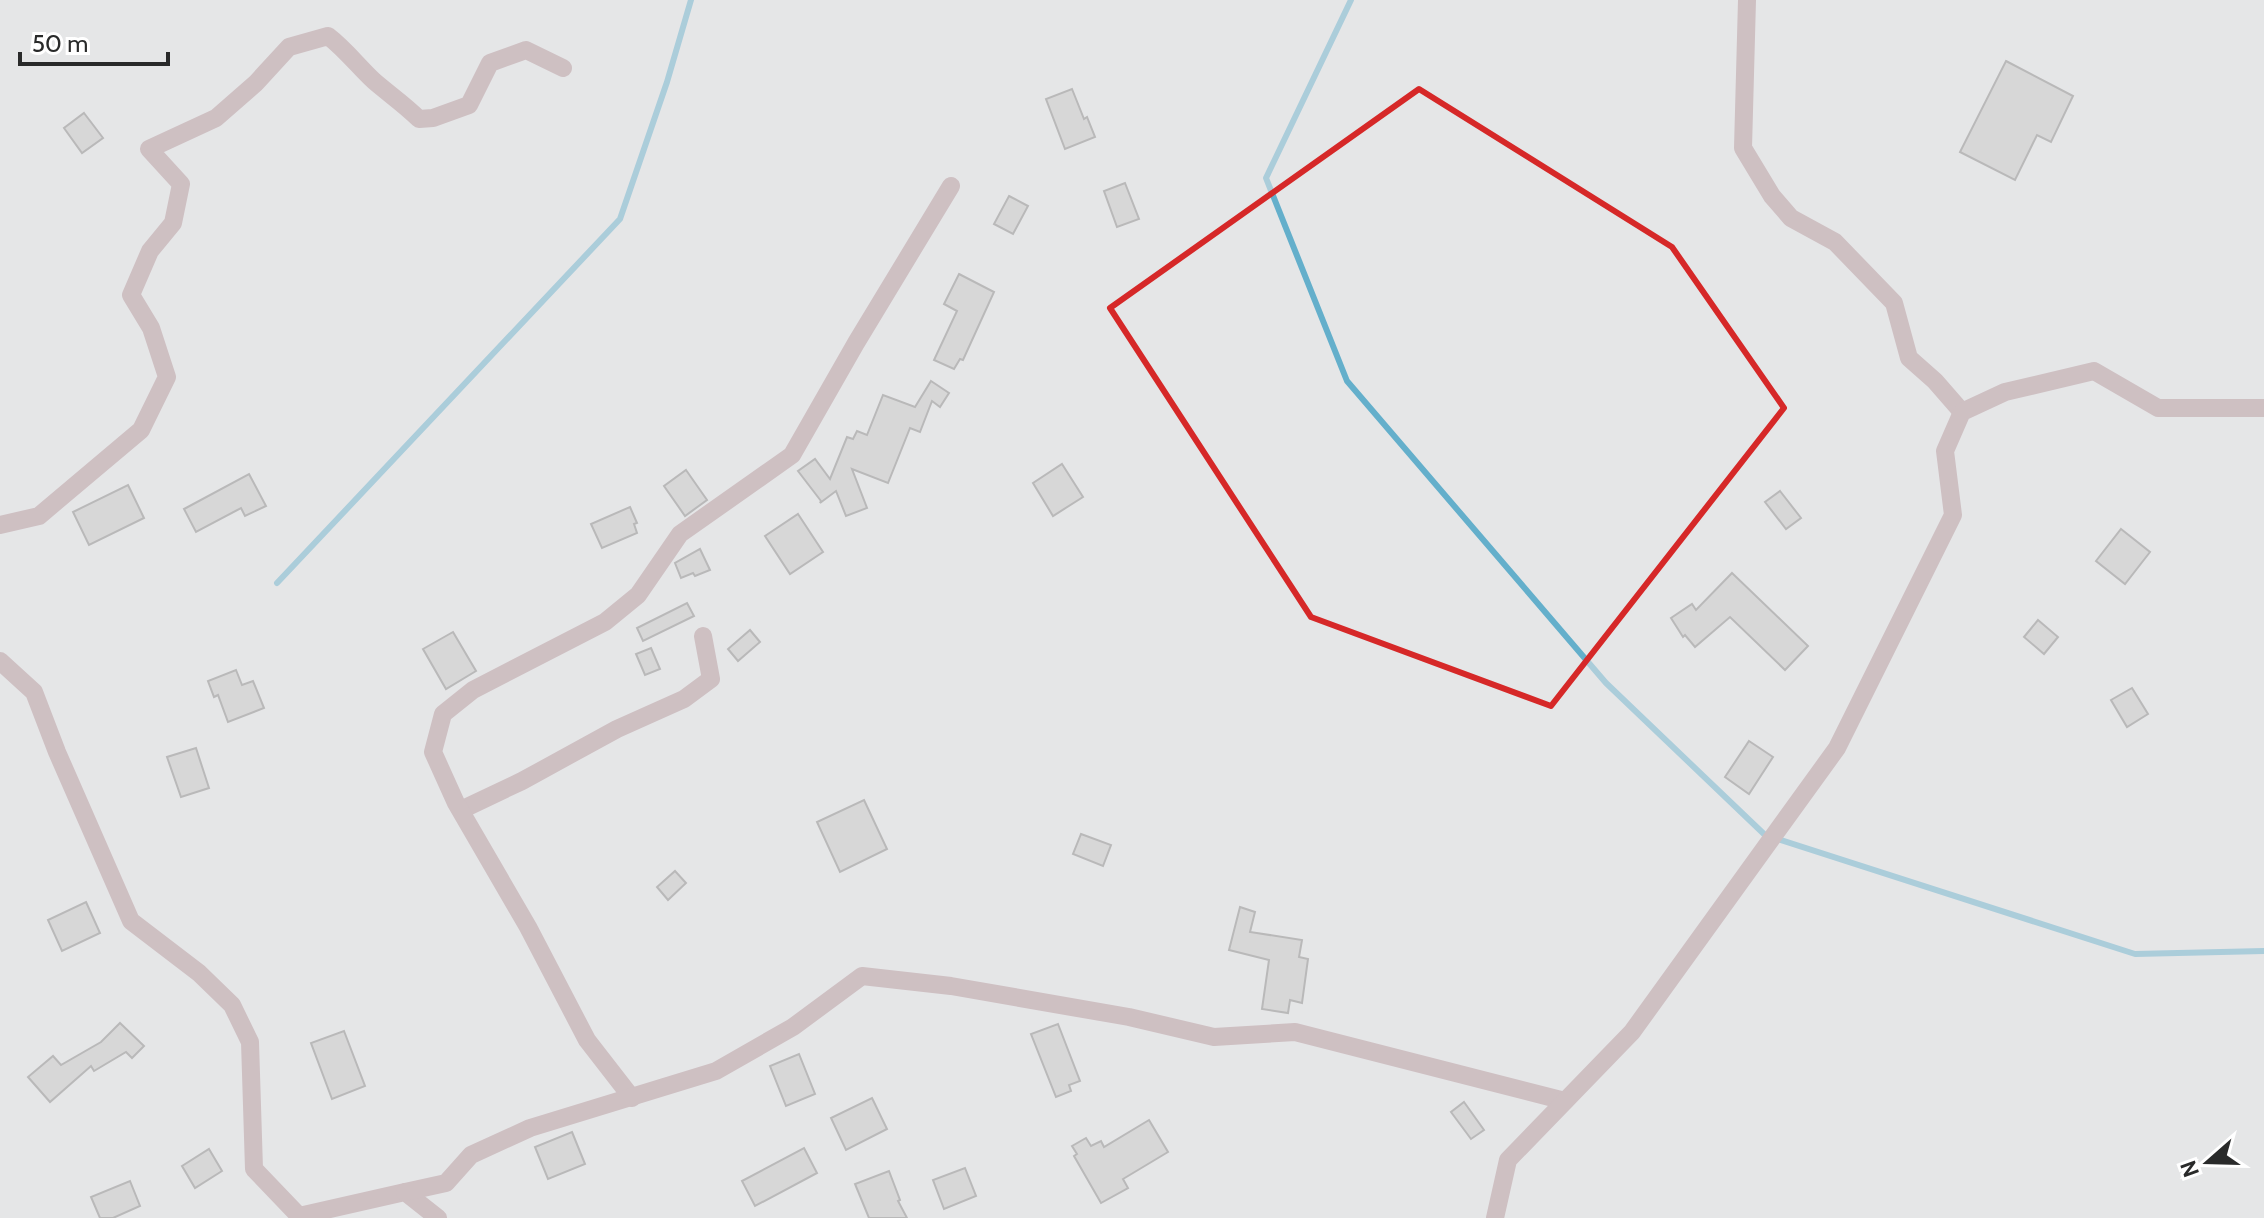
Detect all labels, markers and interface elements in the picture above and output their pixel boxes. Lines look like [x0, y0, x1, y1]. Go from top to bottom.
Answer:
scale bar [20, 16, 168, 66]
text: 50 m [32, 29, 88, 58]
north arrow [2168, 1122, 2248, 1202]
text: N [2174, 1157, 2205, 1181]

